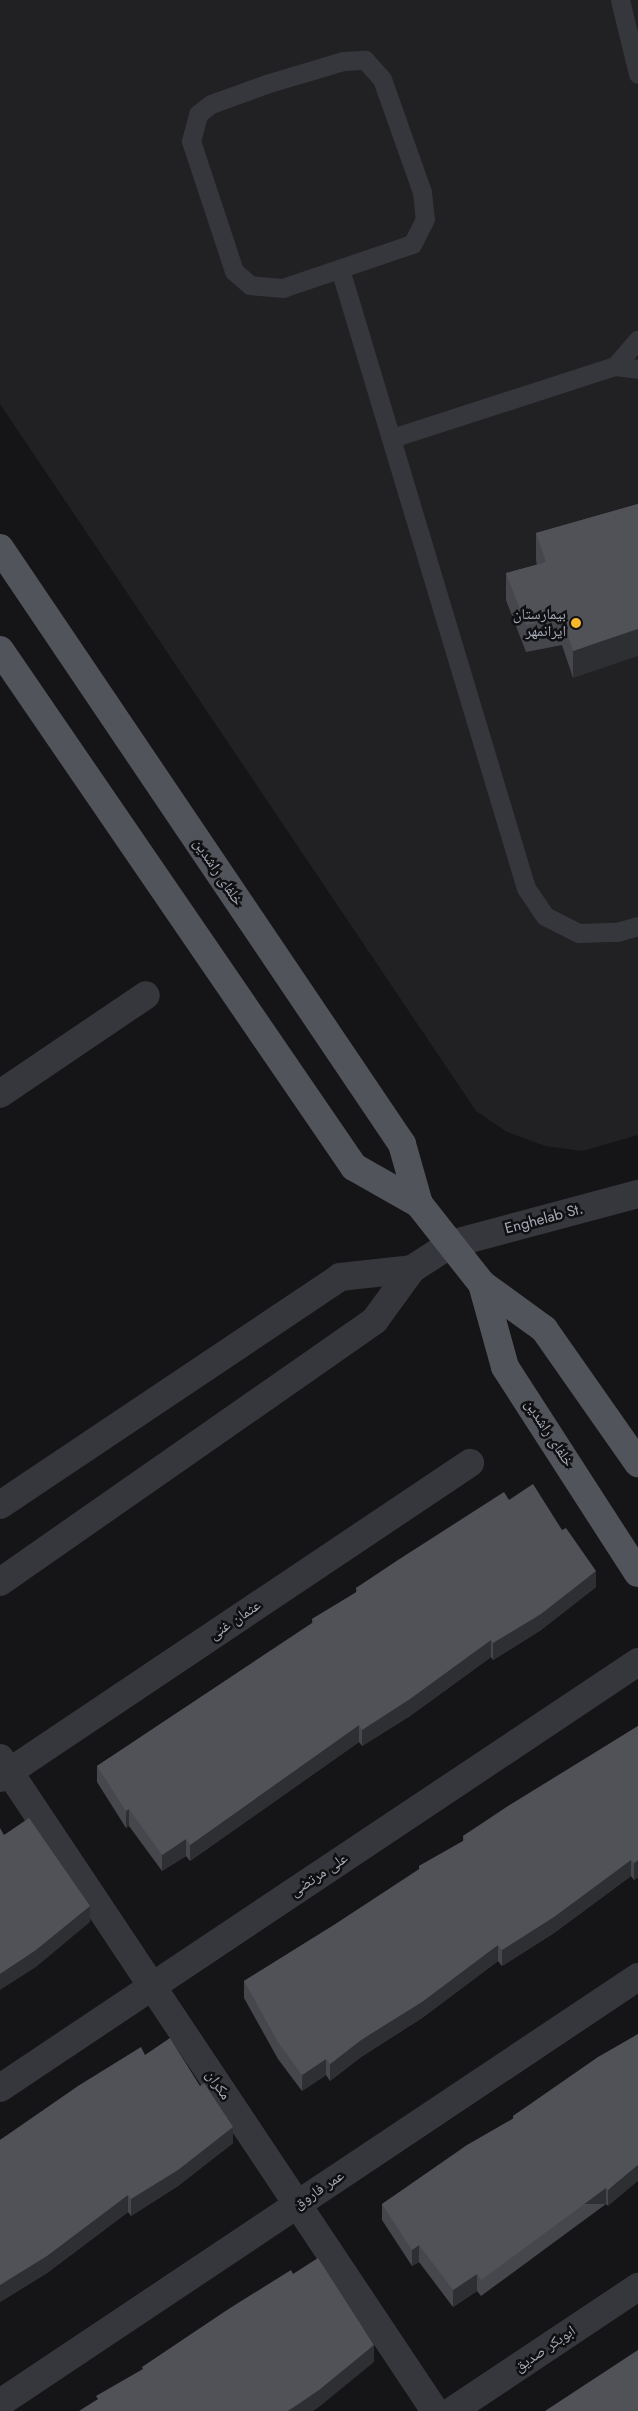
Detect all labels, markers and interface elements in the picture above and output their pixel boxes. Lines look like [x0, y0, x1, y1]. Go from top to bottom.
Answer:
place label: بیمارستان ایرانمهر [513, 605, 566, 640]
marker: بیمارستان ایرانمهر [570, 617, 582, 629]
street label: خلفای راشدین [189, 835, 247, 909]
street label: Enghelab St. [503, 1200, 585, 1238]
street label: خلفای راشدین [521, 1396, 577, 1470]
street label: عثمان غنی [206, 1596, 264, 1644]
street label: علی مرتضی [287, 1849, 351, 1901]
street label: مکران [202, 2067, 234, 2103]
street label: عمر فاروق [290, 2167, 348, 2213]
street label: ابوبکر صدیق [511, 2322, 579, 2376]

